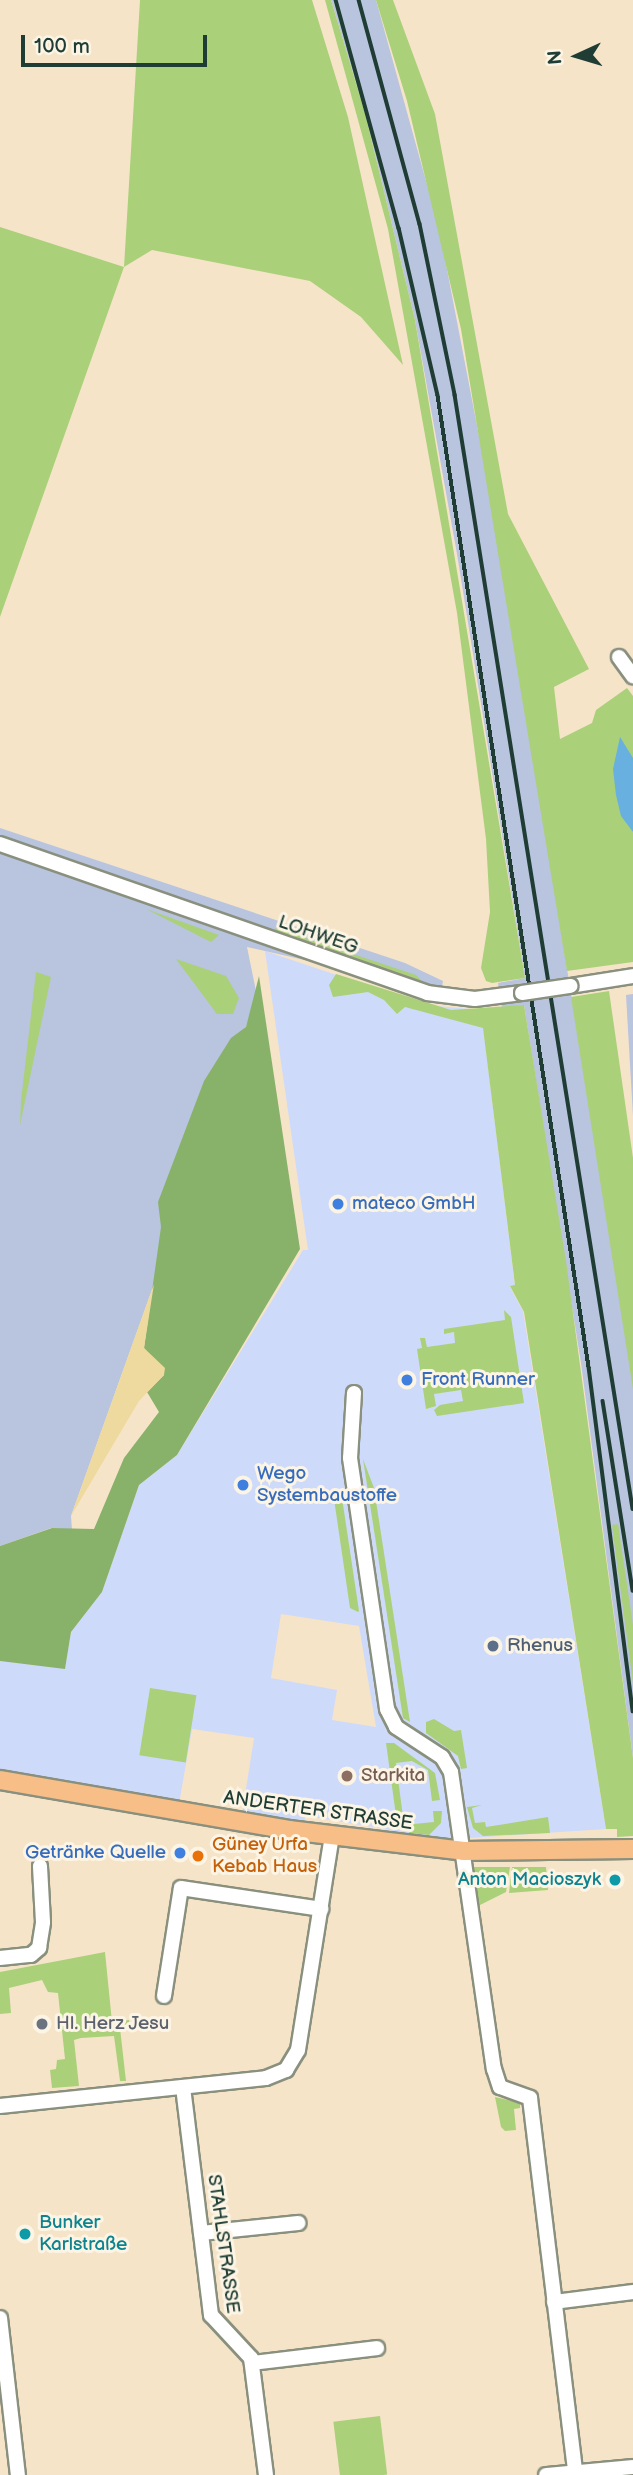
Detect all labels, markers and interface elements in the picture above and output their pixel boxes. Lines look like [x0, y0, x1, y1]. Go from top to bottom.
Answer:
scale bar [24, 21, 210, 65]
north arrow [542, 21, 612, 91]
text: 100 m [34, 34, 90, 59]
text: N [544, 50, 568, 65]
street label: LOHWEG [275, 911, 361, 959]
place label: mateco GmbH [352, 1193, 476, 1215]
marker: mateco GmbH [330, 1196, 346, 1212]
place label: Front Runner [421, 1369, 535, 1391]
marker: Front Runner [399, 1372, 415, 1388]
place label: Wego Systembaustoffe [257, 1463, 397, 1507]
marker: Wego Systembaustoffe [235, 1477, 251, 1493]
place label: Rhenus [507, 1635, 573, 1657]
marker: Rhenus [485, 1638, 501, 1654]
place label: Starkita [361, 1765, 425, 1787]
marker: Starkita [339, 1768, 355, 1784]
street label: ANDERTER STRASSE [222, 1786, 414, 1836]
place label: Güney Urfa Kebab Haus [212, 1834, 317, 1878]
place label: Getränke Quelle [25, 1842, 166, 1864]
marker: Getränke Quelle [172, 1845, 188, 1861]
marker: Güney Urfa Kebab Haus [190, 1848, 206, 1864]
place label: Anton Macioszyk [458, 1869, 601, 1891]
marker: Anton Macioszyk [607, 1872, 623, 1888]
place label: Hl. Herz Jesu [56, 2013, 170, 2035]
marker: Hl. Herz Jesu [34, 2016, 50, 2032]
street label: STAHLSTRASSE [202, 2173, 244, 2315]
place label: Bunker Karlstraße [39, 2212, 127, 2256]
marker: Bunker Karlstraße [17, 2226, 33, 2242]

